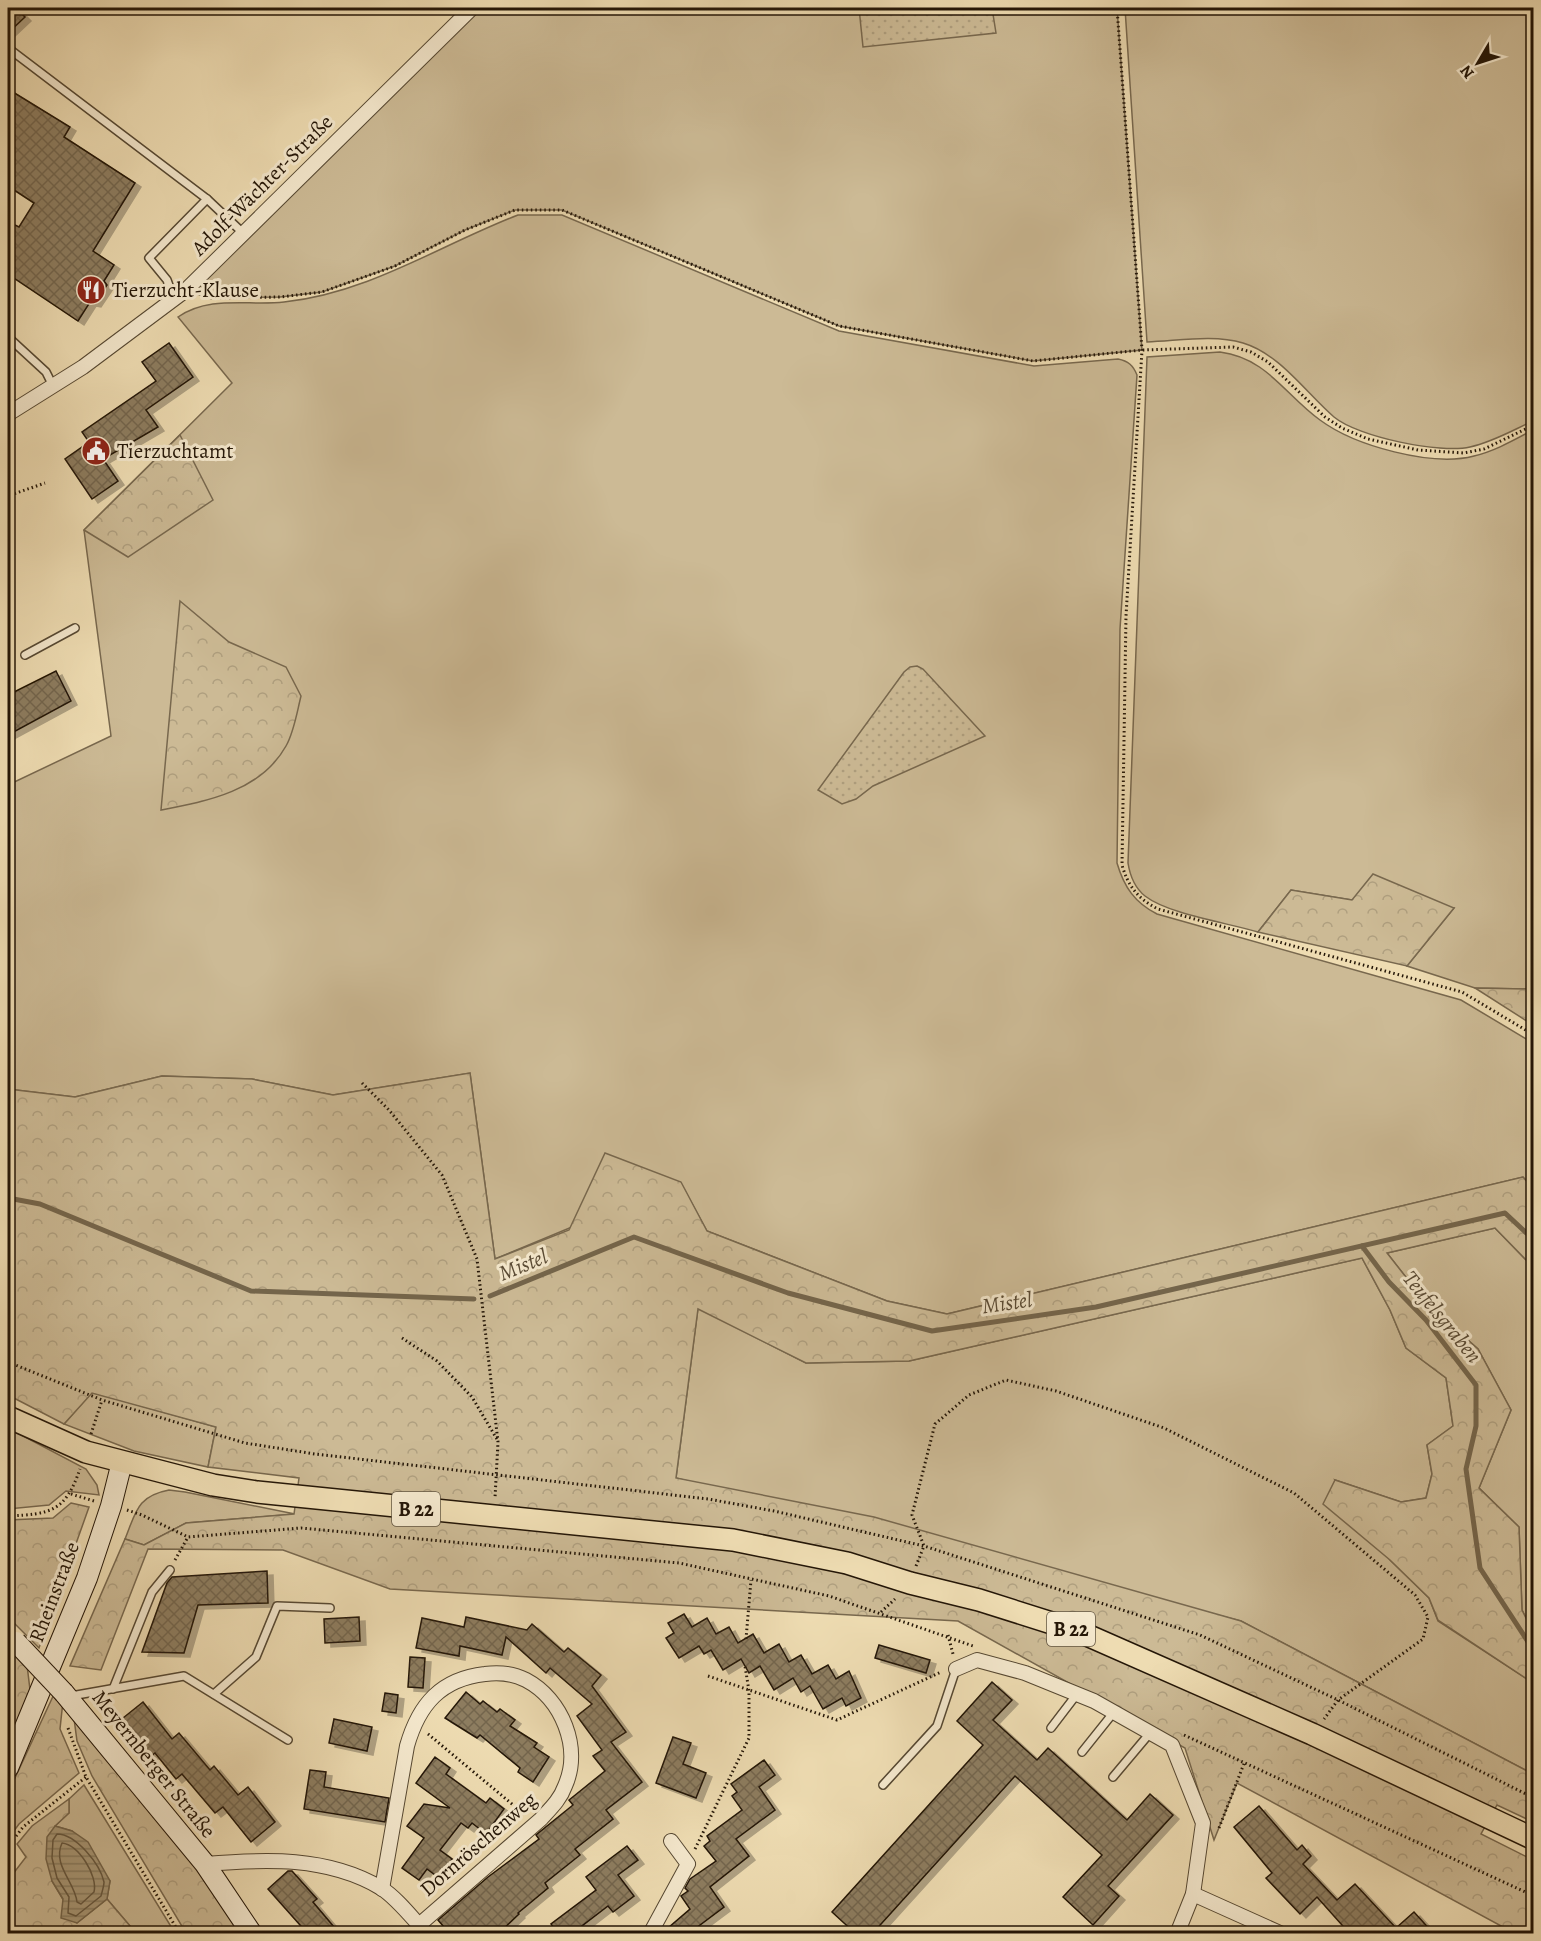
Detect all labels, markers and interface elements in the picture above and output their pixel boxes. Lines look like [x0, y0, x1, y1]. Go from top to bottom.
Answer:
north arrow [1448, 33, 1508, 93]
text: N [1455, 60, 1479, 83]
street label: Adolf-Wächter-Straße [184, 108, 339, 263]
restaurant icon: Tierzucht-Klause [75, 274, 107, 306]
place label: Tierzucht-Klause [112, 276, 259, 304]
public building icon: Tierzuchtamt [80, 435, 112, 467]
place label: Tierzuchtamt [117, 437, 234, 465]
water label: Mistel [494, 1241, 552, 1288]
water label: Teufelsgraben [1395, 1264, 1489, 1370]
water label: Mistel [980, 1285, 1035, 1321]
road number: B 22 [392, 1492, 440, 1526]
street label: Rheinstraße [22, 1538, 86, 1646]
road number: B 22 [1047, 1612, 1095, 1646]
street label: Meyernberger Straße [86, 1684, 222, 1844]
street label: Dornröschenweg [414, 1785, 543, 1903]

